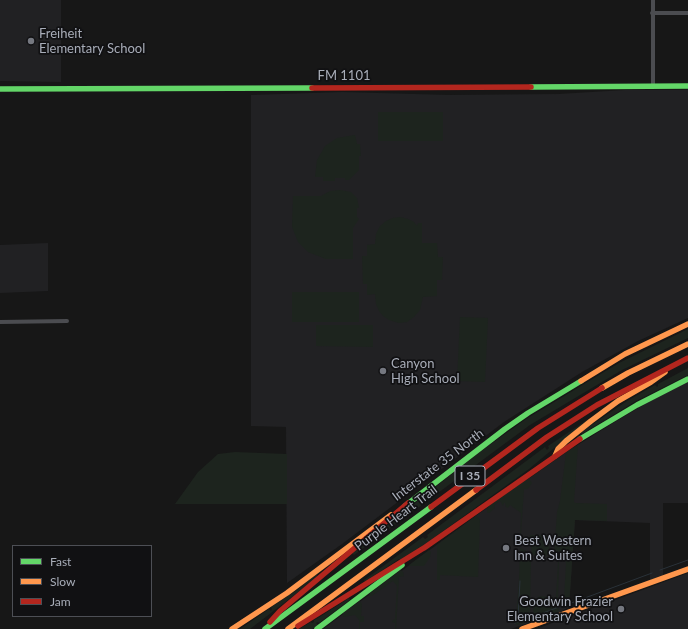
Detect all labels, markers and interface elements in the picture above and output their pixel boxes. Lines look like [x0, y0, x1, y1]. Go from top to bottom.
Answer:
place label: Freiheit Elementary School [39, 26, 145, 57]
marker: Freiheit Elementary School [26, 36, 36, 46]
street label: FM 1101 [318, 68, 370, 84]
place label: Canyon High School [391, 356, 460, 387]
marker: Canyon High School [378, 366, 388, 376]
street label: Interstate 35 North [389, 426, 487, 504]
road number: I 35 [455, 466, 485, 486]
street label: Purple Heart Trail [352, 482, 440, 554]
place label: Best Western Inn & Suites [514, 533, 591, 564]
marker: Best Western Inn & Suites [501, 543, 511, 553]
legend [12, 545, 152, 617]
text: Fast [50, 554, 71, 569]
text: Slow [50, 574, 75, 589]
text: Jam [50, 594, 71, 609]
place label: Goodwin Frazier Elementary School [507, 594, 613, 625]
marker: Goodwin Frazier Elementary School [616, 604, 626, 614]

